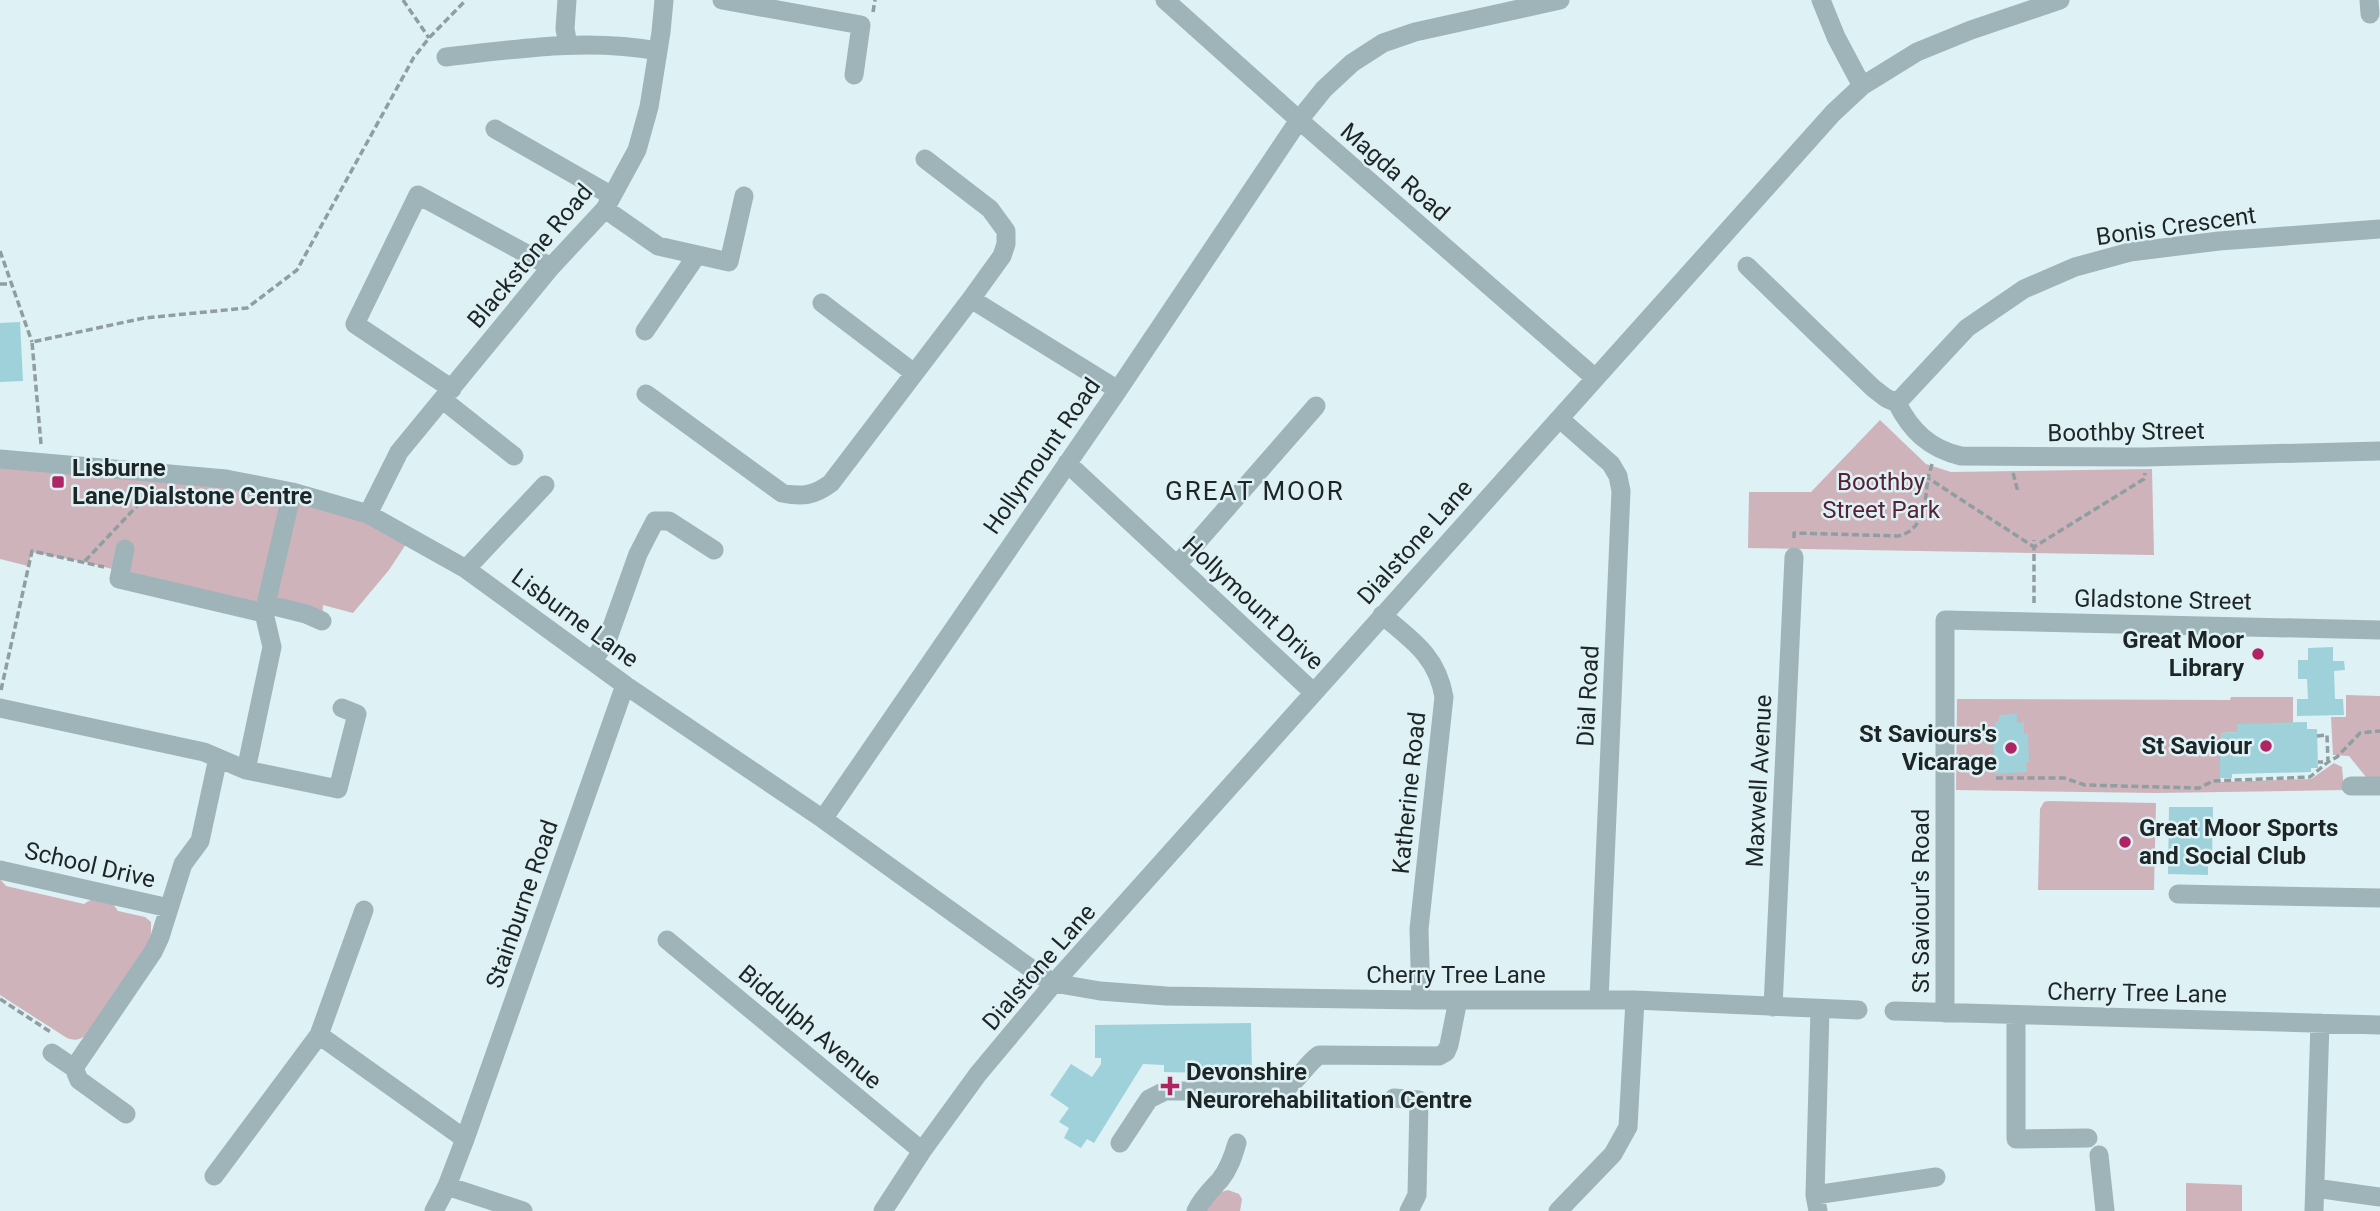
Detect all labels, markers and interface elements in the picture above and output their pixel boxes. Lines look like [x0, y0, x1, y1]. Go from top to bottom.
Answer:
street label: Magda Road [1335, 117, 1455, 227]
street label: Blackstone Road [462, 178, 598, 334]
street label: Bonis Crescent [2094, 201, 2258, 251]
street label: Hollymount Road [978, 373, 1106, 539]
street label: Boothby Street [2047, 417, 2205, 447]
place label: Lisburne Lane/Dialstone Centre [72, 454, 312, 510]
park label: Boothby Street Park [1822, 468, 1941, 524]
marker: Lisburne Lane/Dialstone Centre [50, 474, 66, 490]
street label: Dialstone Lane [1352, 474, 1478, 610]
district label: GREAT MOOR [1165, 476, 1345, 506]
street label: Hollymount Drive [1177, 530, 1329, 676]
street label: Lisburne Lane [506, 563, 644, 673]
street label: Gladstone Street [2074, 584, 2252, 616]
place label: Great Moor Library [2122, 626, 2245, 682]
street label: Dial Road [1571, 645, 1605, 747]
marker: Great Moor Library [2250, 646, 2266, 662]
street label: Maxwell Avenue [1740, 694, 1778, 868]
street label: Katherine Road [1387, 711, 1431, 875]
place label: St Saviours's Vicarage [1859, 720, 1997, 776]
place label: St Saviour [2141, 732, 2252, 760]
marker: St Saviour [2258, 738, 2274, 754]
marker: St Saviours's Vicarage [2003, 740, 2019, 756]
street label: St Saviour's Road [1907, 809, 1935, 993]
place label: Great Moor Sports and Social Club [2139, 814, 2338, 870]
street label: Stainburne Road [480, 816, 564, 992]
marker: Great Moor Sports and Social Club [2117, 834, 2133, 850]
street label: School Drive [22, 836, 158, 894]
street label: Dialstone Lane [977, 898, 1101, 1036]
street label: Biddulph Avenue [733, 959, 887, 1095]
street label: Cherry Tree Lane [1366, 961, 1546, 989]
street label: Cherry Tree Lane [2047, 977, 2227, 1009]
place label: Devonshire Neurorehabilitation Centre [1186, 1058, 1472, 1114]
marker: Devonshire Neurorehabilitation Centre [1160, 1076, 1180, 1096]

